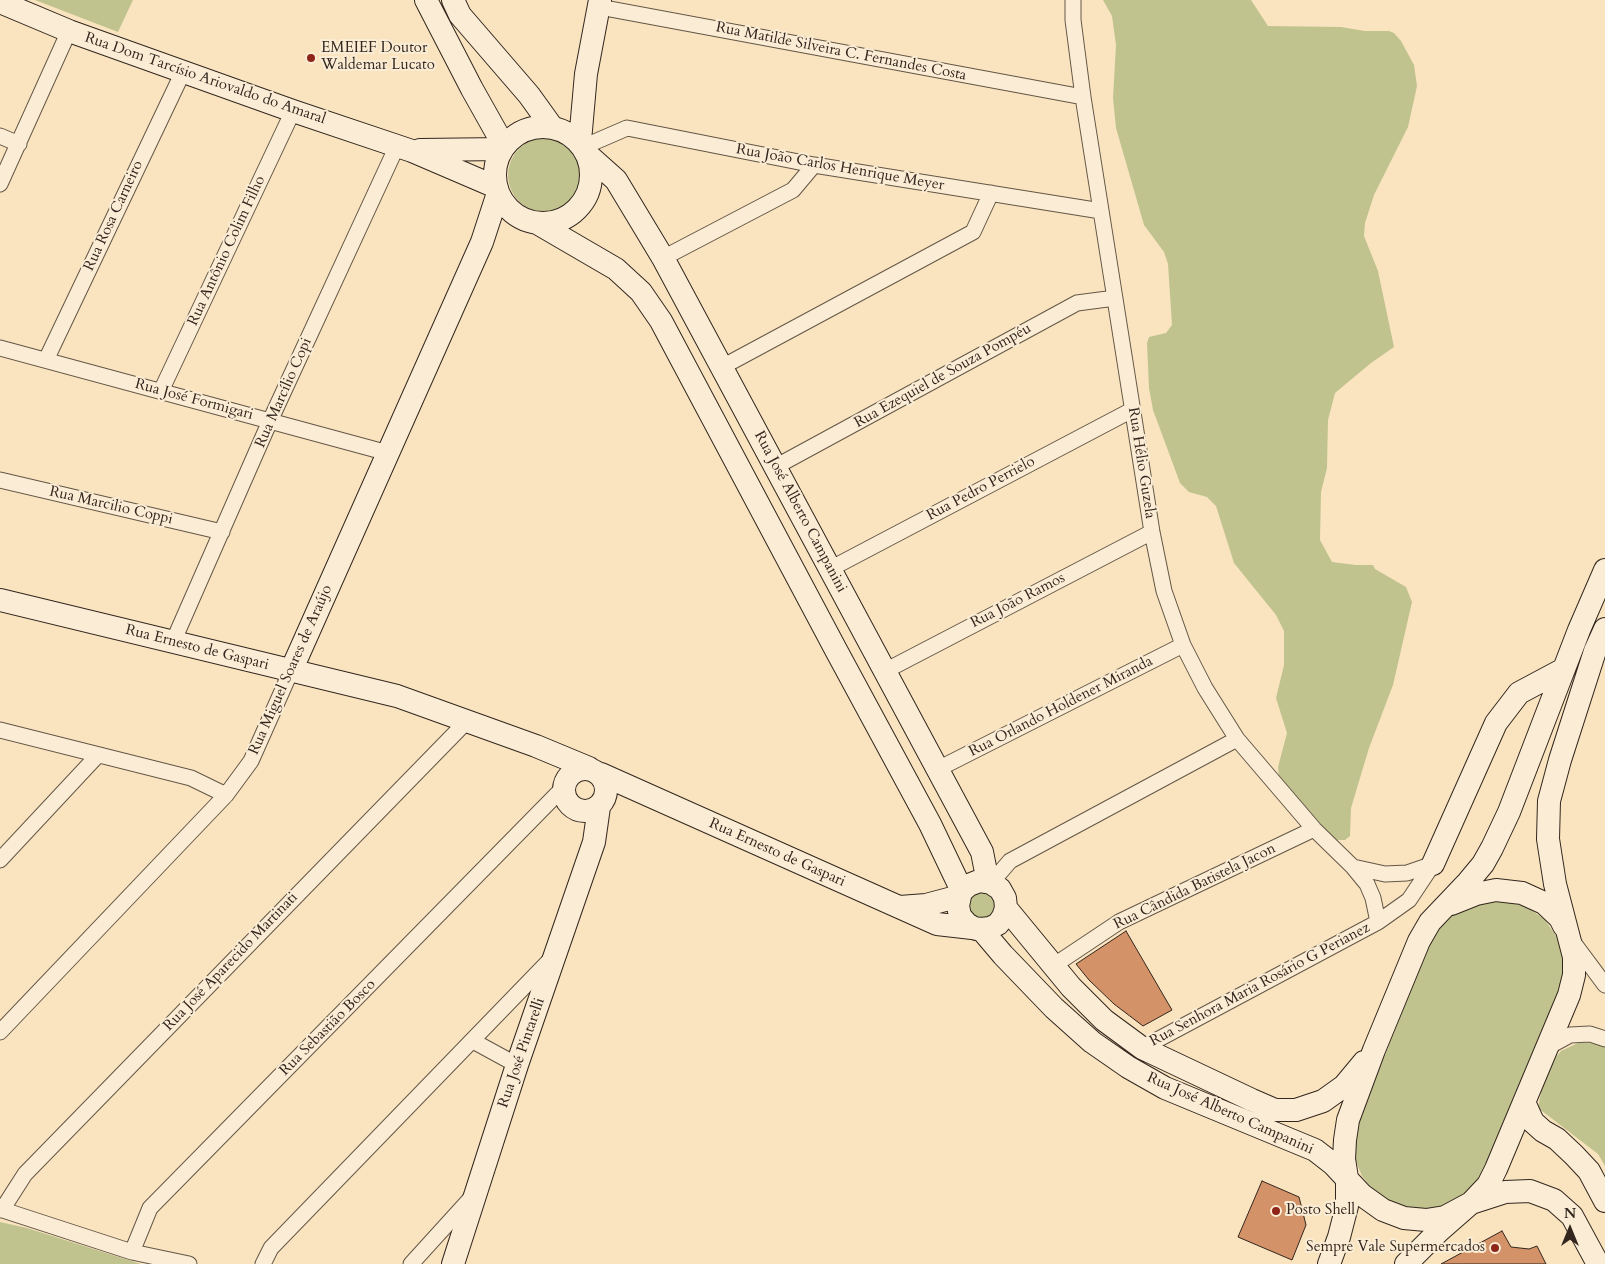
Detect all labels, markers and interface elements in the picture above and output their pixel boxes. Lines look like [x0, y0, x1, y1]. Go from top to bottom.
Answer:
street label: Rua Matilde Silveira C. Fernandes Costa [714, 19, 968, 85]
street label: Rua Dom Tarcísio Ariovaldo do Amaral [82, 29, 328, 129]
place label: EMEIEF Doutor Waldemar Lucato [321, 40, 435, 75]
marker: EMEIEF Doutor Waldemar Lucato [305, 52, 317, 64]
street label: Rua João Carlos Henrique Meyer [734, 141, 946, 195]
street label: Rua Rosa Carneiro [81, 158, 147, 274]
street label: Rua Antônio Colim Filho [184, 173, 270, 329]
street label: Rua Ezequiel de Souza Pompéu [851, 320, 1035, 432]
street label: Rua Marcílio Copi [252, 335, 316, 451]
street label: Rua José Formigari [133, 376, 255, 424]
street label: Rua Hélio Guzela [1123, 406, 1159, 520]
street label: Rua José Alberto Campanini [750, 428, 850, 596]
street label: Rua Pedro Perrielo [924, 453, 1038, 525]
street label: Rua Marcilio Coppi [47, 483, 175, 529]
street label: Rua João Ramos [968, 569, 1068, 633]
street label: Rua Miguel Soares de Araújo [245, 582, 337, 758]
street label: Rua Ernesto de Gaspari [123, 621, 271, 675]
street label: Rua Orlando Holdener Miranda [966, 653, 1156, 761]
street label: Rua Ernesto de Gaspari [706, 815, 848, 891]
street label: Rua Cândida Batistela Jacon [1111, 840, 1279, 934]
street label: Rua José Aparecido Martinati [160, 889, 302, 1035]
street label: Rua Senhora Maria Rosário G Perianez [1147, 919, 1373, 1051]
street label: Rua Sebastião Bosco [276, 976, 380, 1080]
street label: Rua José Pintarelli [495, 996, 549, 1110]
street label: Rua José Alberto Campanini [1144, 1069, 1316, 1159]
place label: Posto Shell [1286, 1202, 1355, 1220]
north arrow [1545, 1204, 1595, 1254]
text: N [1564, 1204, 1576, 1223]
marker: Posto Shell [1270, 1205, 1282, 1217]
place label: Sempre Vale Supermercados [1306, 1239, 1485, 1257]
marker: Sempre Vale Supermercados [1489, 1242, 1501, 1254]

